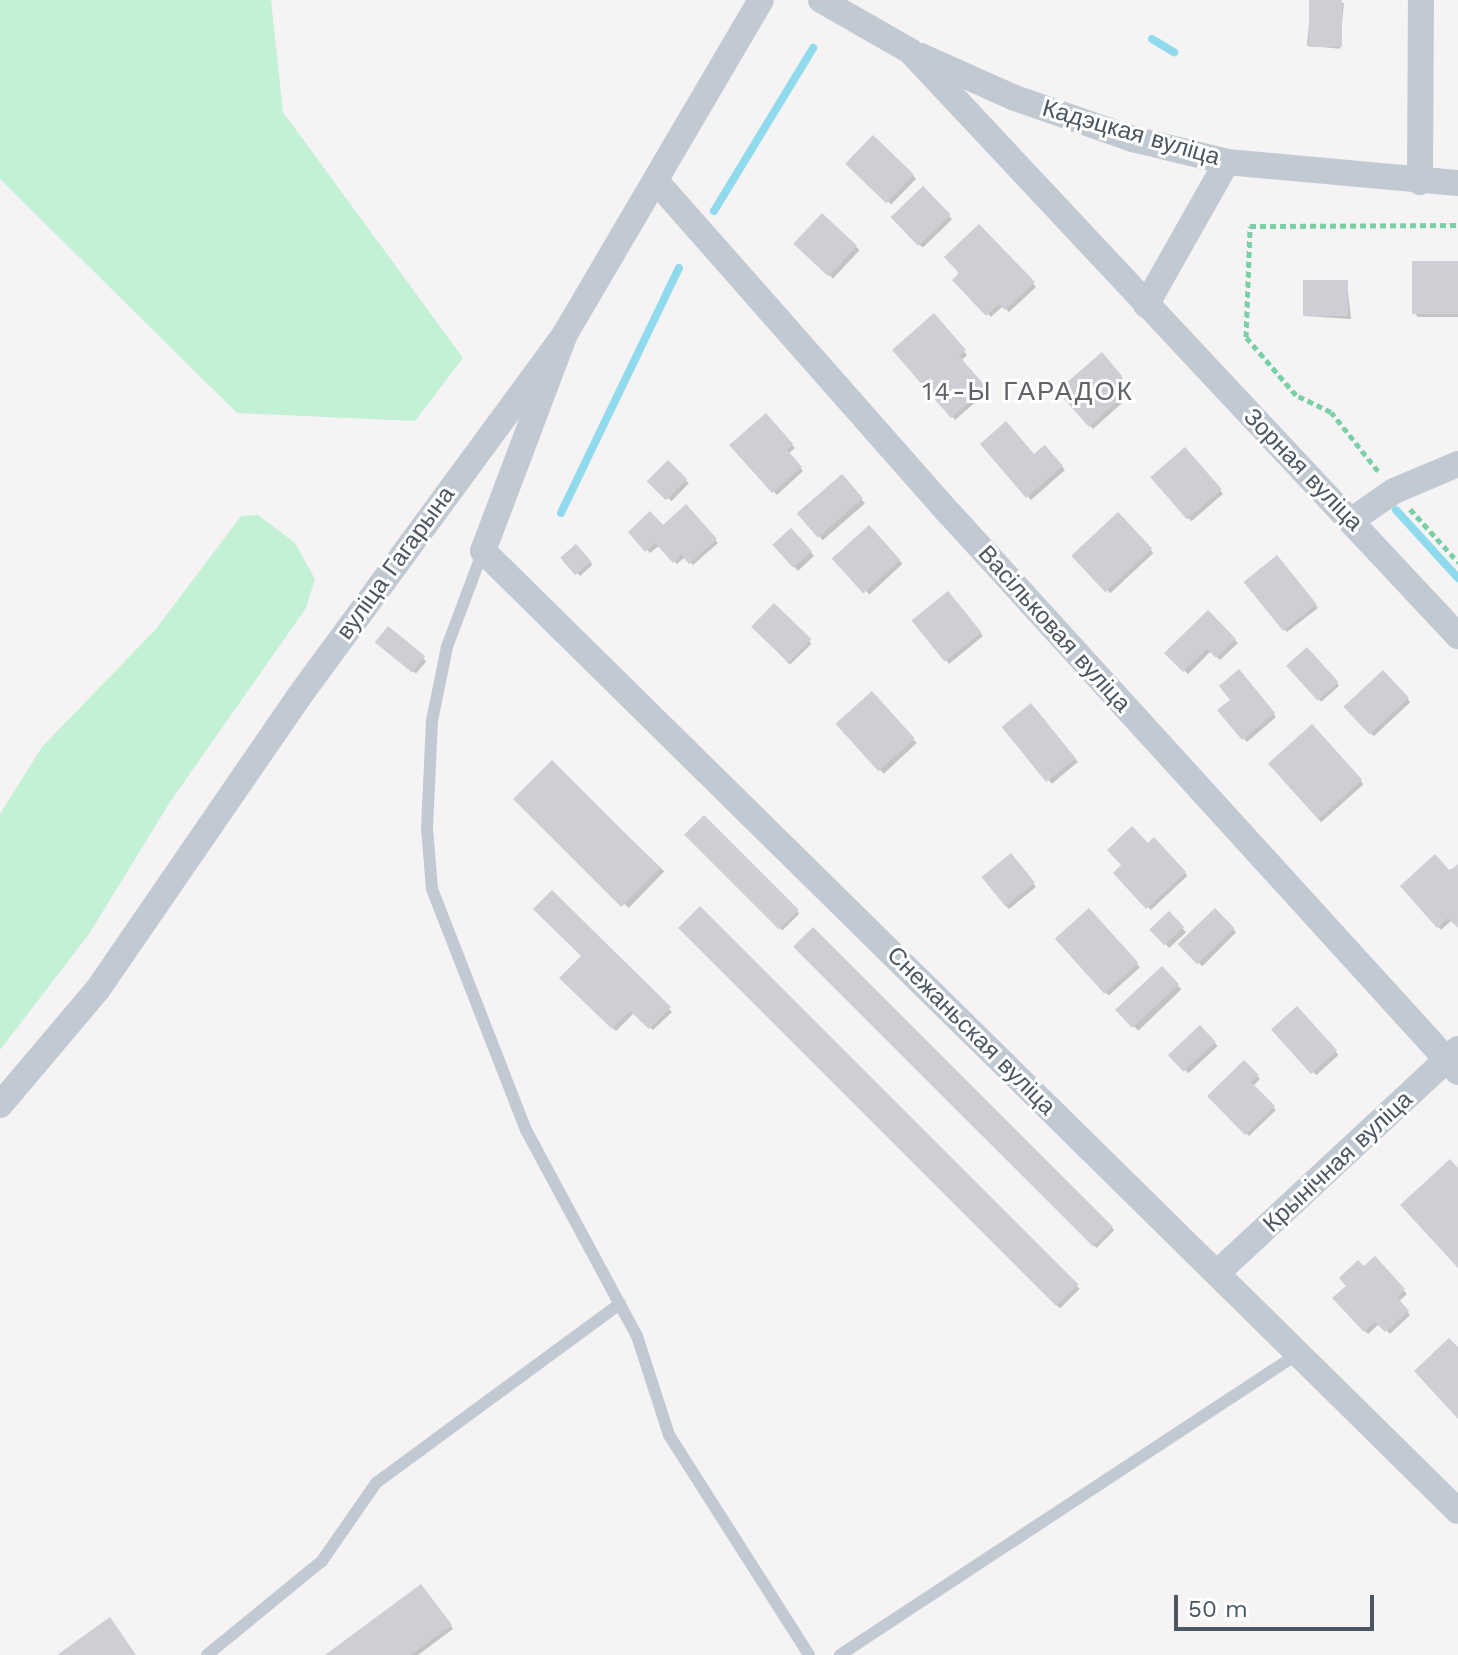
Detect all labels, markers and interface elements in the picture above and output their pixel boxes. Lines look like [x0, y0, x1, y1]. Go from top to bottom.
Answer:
street label: Кадэцкая вуліца [1039, 94, 1223, 172]
district label: 14-Ы ГАРАДОК [922, 376, 1134, 408]
street label: Зорная вуліца [1237, 403, 1369, 537]
street label: вуліца Гагарына [331, 481, 461, 645]
street label: Васільковая вуліца [972, 540, 1136, 718]
street label: Снежаньская вуліца [881, 941, 1061, 1121]
street label: Крынічная вуліца [1257, 1085, 1419, 1239]
scale bar [1178, 1579, 1378, 1629]
text: 50 m [1188, 1595, 1248, 1623]

